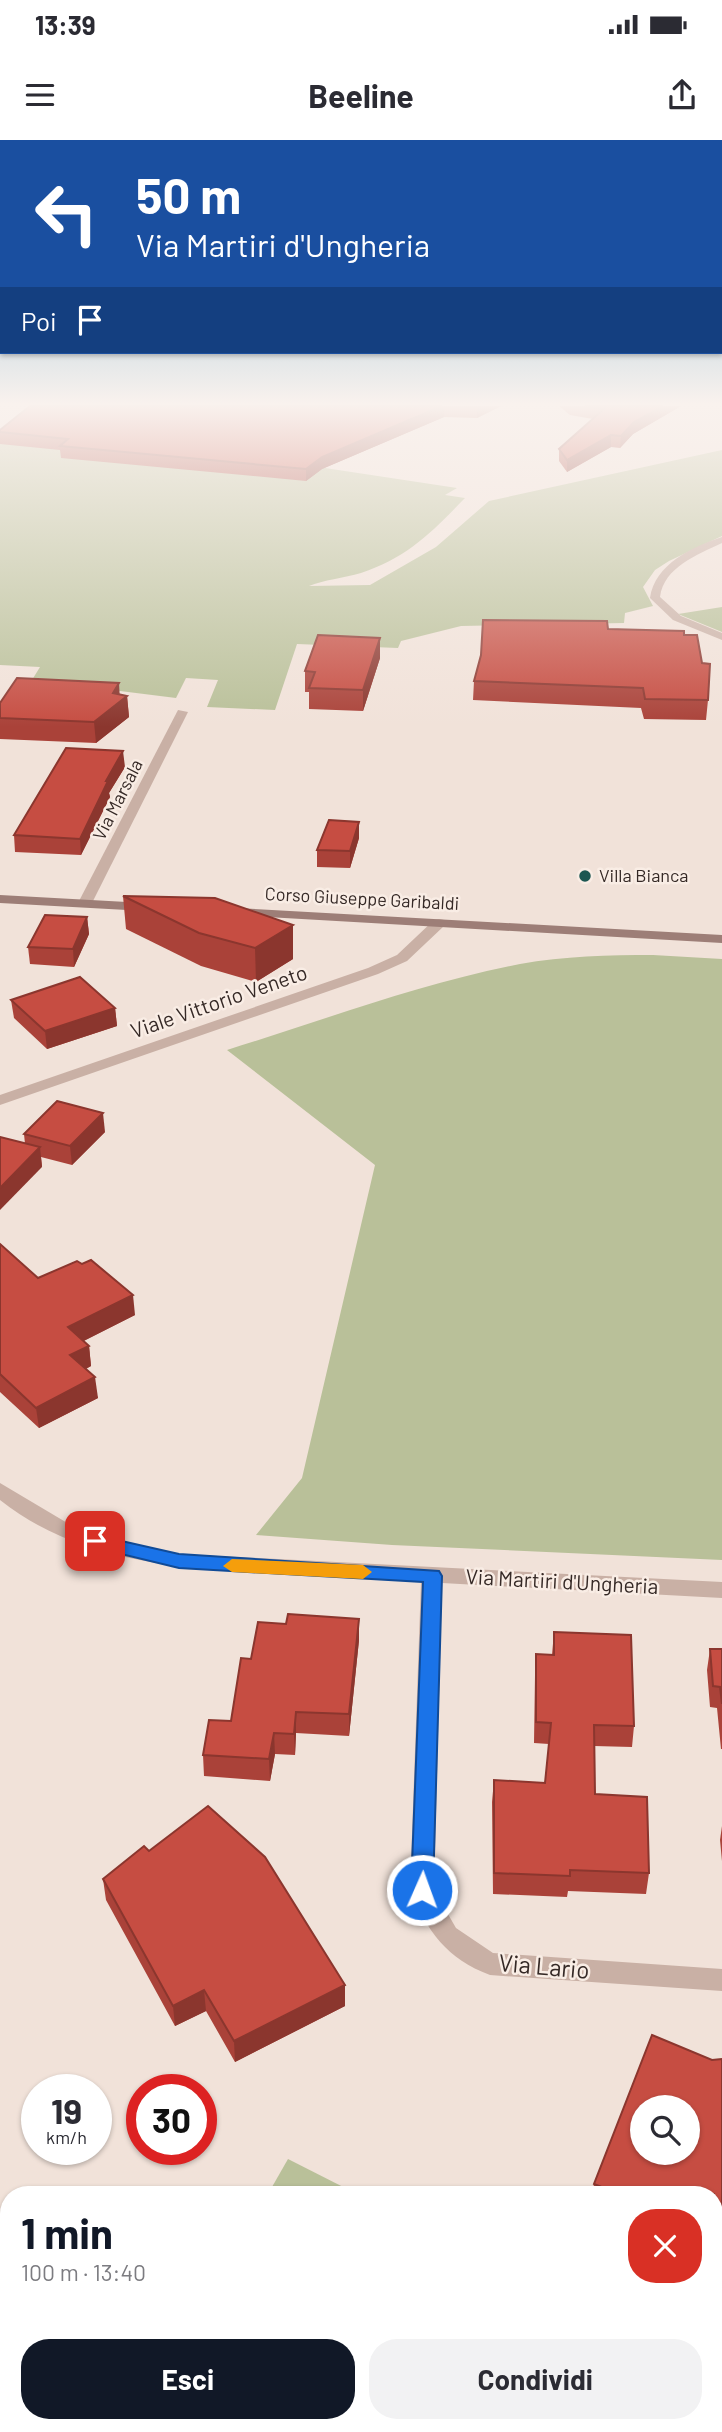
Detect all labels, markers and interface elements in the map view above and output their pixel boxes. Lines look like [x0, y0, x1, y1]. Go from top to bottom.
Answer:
text: 13:39 [35, 9, 96, 40]
icon: menu [21, 76, 59, 114]
text: Beeline [308, 76, 414, 114]
icon: share [663, 76, 701, 114]
text: 50 m [136, 165, 241, 224]
icon: left [21, 168, 112, 259]
text: Via Martiri d'Ungheria [136, 225, 430, 263]
icon: arrive [71, 301, 109, 339]
text: Poi [21, 305, 57, 336]
street label: Via Marsala [87, 755, 147, 844]
place label: Villa Bianca [599, 864, 688, 886]
marker: Villa Bianca [577, 868, 593, 884]
street label: Corso Giuseppe Garibaldi [264, 882, 460, 914]
street label: Viale Vittorio Veneto [127, 959, 310, 1043]
pin [65, 1511, 125, 1571]
icon: arrive [76, 1522, 114, 1560]
street label: Via Martiri d'Ungheria [465, 1563, 659, 1598]
position arrow [385, 1853, 459, 1927]
street label: Via Lario [497, 1947, 591, 1984]
speed limit sign: 30 [126, 2074, 217, 2165]
text: 19 [51, 2089, 82, 2131]
map controls [630, 2095, 700, 2165]
button: search [630, 2095, 700, 2165]
text: km/h [46, 2126, 87, 2148]
text: 1 min [21, 2207, 113, 2257]
button: close [628, 2209, 702, 2283]
text: 100 m · 13:40 [21, 2258, 146, 2286]
button: Esci [21, 2339, 355, 2419]
button: Condividi [369, 2339, 702, 2419]

